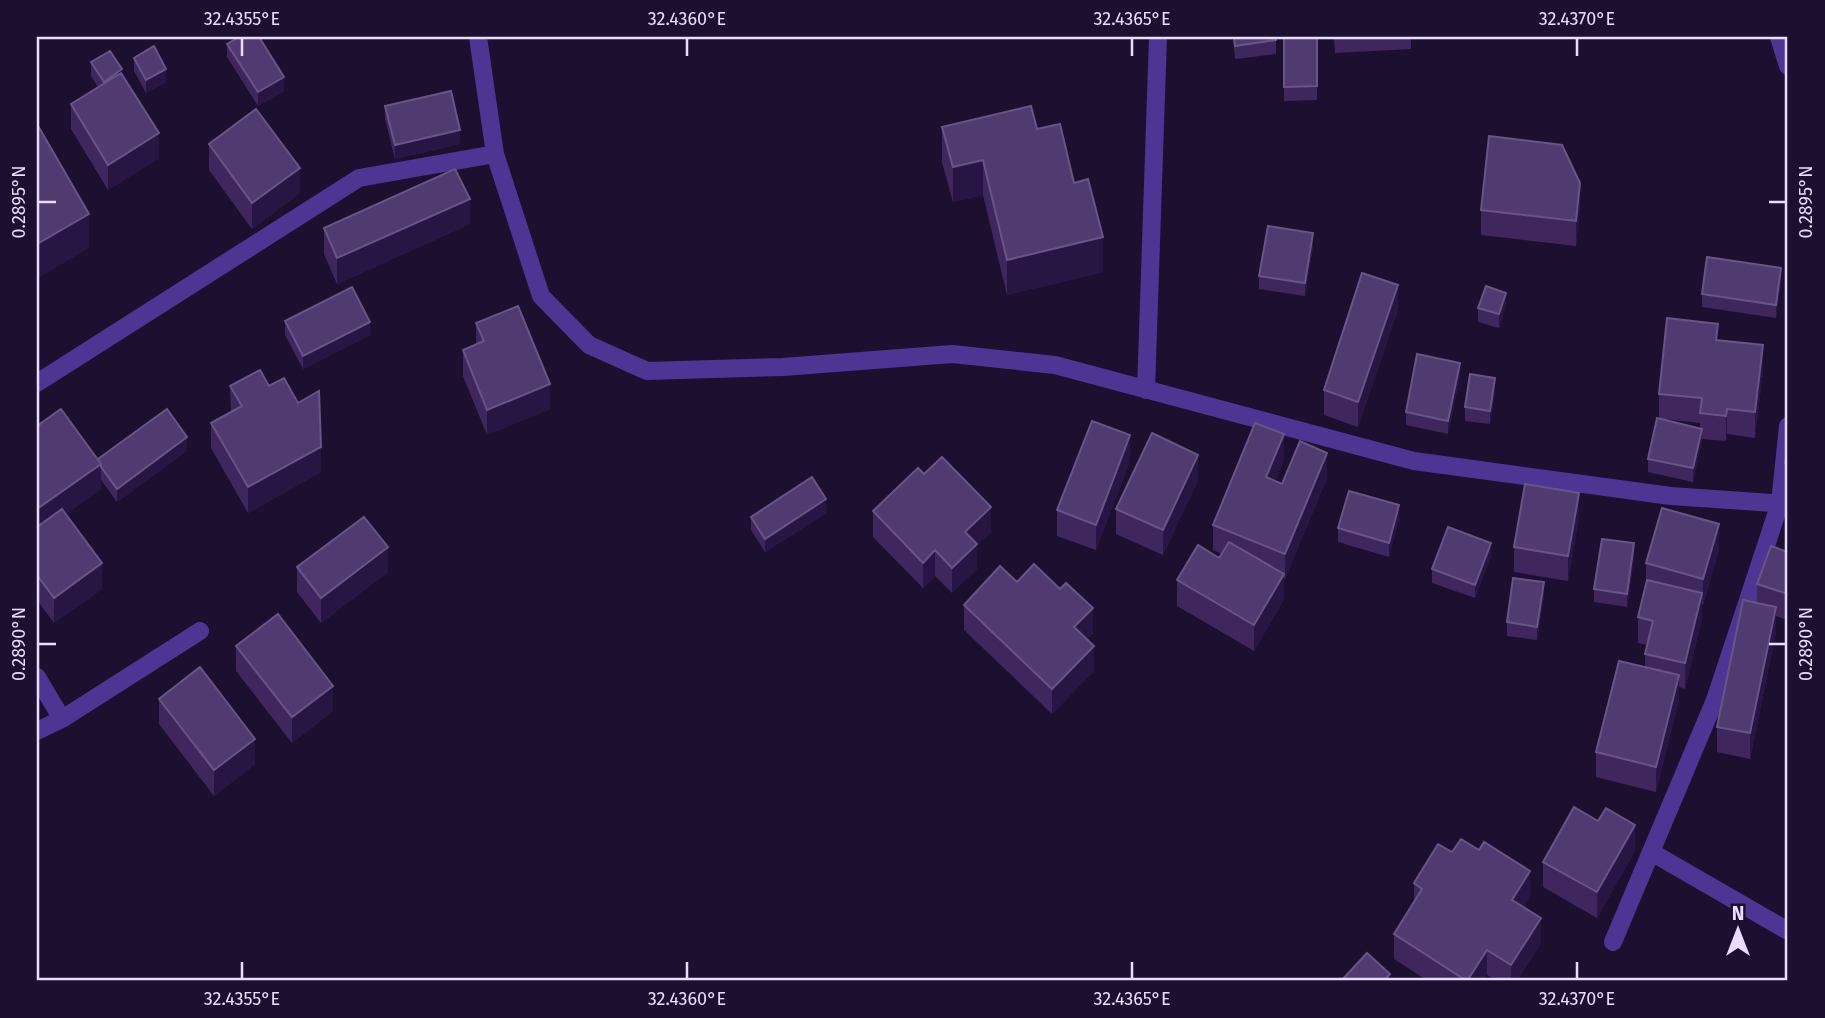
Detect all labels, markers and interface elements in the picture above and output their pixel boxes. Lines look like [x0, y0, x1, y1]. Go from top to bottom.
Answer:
text: 32.4355°E [204, 8, 280, 30]
text: 32.4360°E [648, 8, 726, 30]
text: 32.4365°E [1093, 8, 1171, 30]
text: 32.4370°E [1539, 8, 1615, 30]
text: 0.2895°N [8, 166, 30, 238]
text: 0.2895°N [1795, 166, 1817, 238]
text: 0.2890°N [8, 607, 30, 681]
text: 0.2890°N [1795, 607, 1817, 681]
north arrow [1702, 895, 1772, 965]
text: N [1732, 902, 1744, 925]
text: 32.4355°E [204, 988, 280, 1010]
text: 32.4360°E [648, 988, 726, 1010]
text: 32.4365°E [1093, 988, 1171, 1010]
text: 32.4370°E [1539, 988, 1615, 1010]

